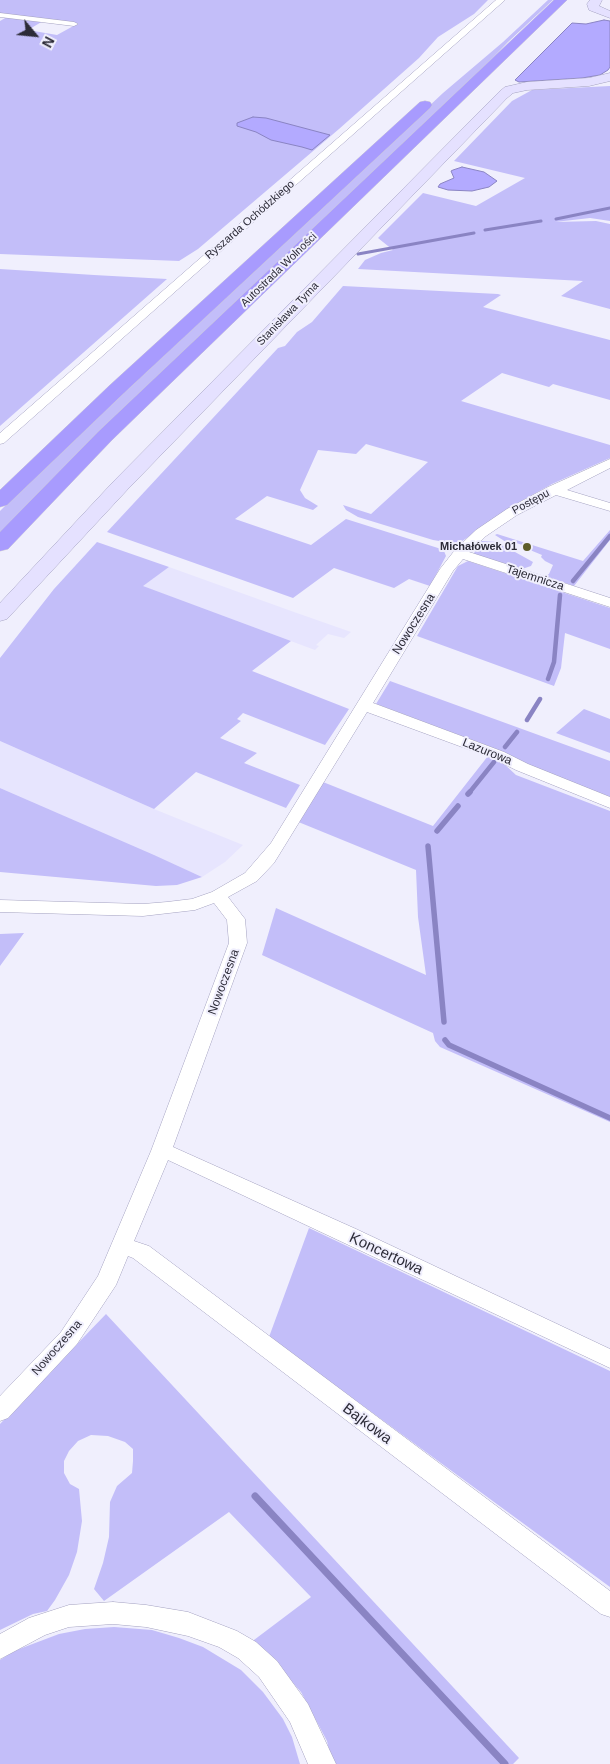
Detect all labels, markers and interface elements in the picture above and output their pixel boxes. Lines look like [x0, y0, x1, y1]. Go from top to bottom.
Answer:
north arrow [10, 10, 60, 60]
text: N [39, 34, 58, 50]
street label: Ryszarda Ochódzkiego [203, 178, 297, 262]
street label: Autostrada Wolności [238, 230, 320, 310]
street label: Stanisława Tyma [254, 280, 322, 348]
street label: Postępu [510, 487, 552, 517]
place label: Michałówek 01 [440, 540, 517, 554]
marker: Michałówek 01 [521, 541, 533, 553]
street label: Tajemnicza [504, 562, 566, 594]
street label: Nowoczesna [390, 591, 438, 657]
street label: Lazurowa [460, 736, 514, 768]
street label: Nowoczesna [205, 947, 243, 1017]
street label: Koncertowa [346, 1229, 426, 1279]
street label: Nowoczesna [29, 1317, 85, 1379]
street label: Bajkowa [339, 1400, 395, 1448]

